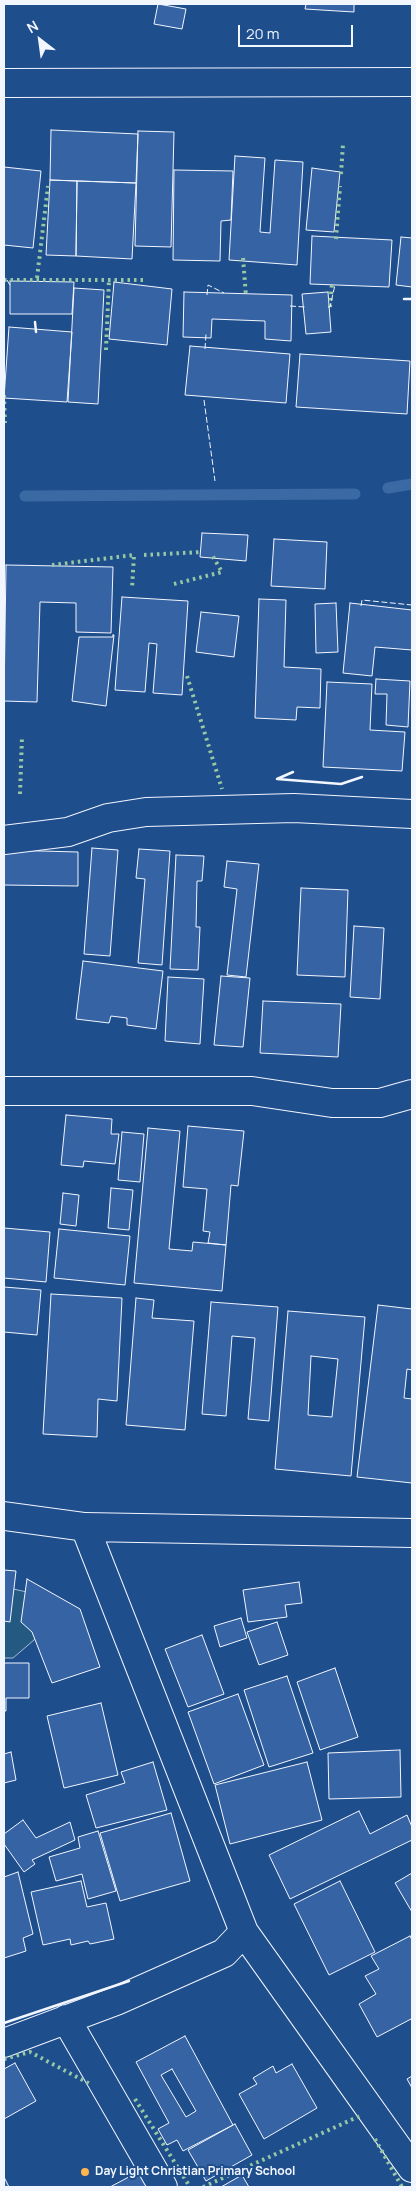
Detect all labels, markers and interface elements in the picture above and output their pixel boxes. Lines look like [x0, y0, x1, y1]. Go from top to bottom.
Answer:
north arrow [15, 15, 65, 65]
scale bar [241, 15, 356, 47]
text: N [23, 16, 41, 37]
text: 20 m [246, 23, 279, 44]
place label: Day Light Christian Primary School [95, 2165, 295, 2179]
marker: Day Light Christian Primary School [79, 2166, 91, 2178]

